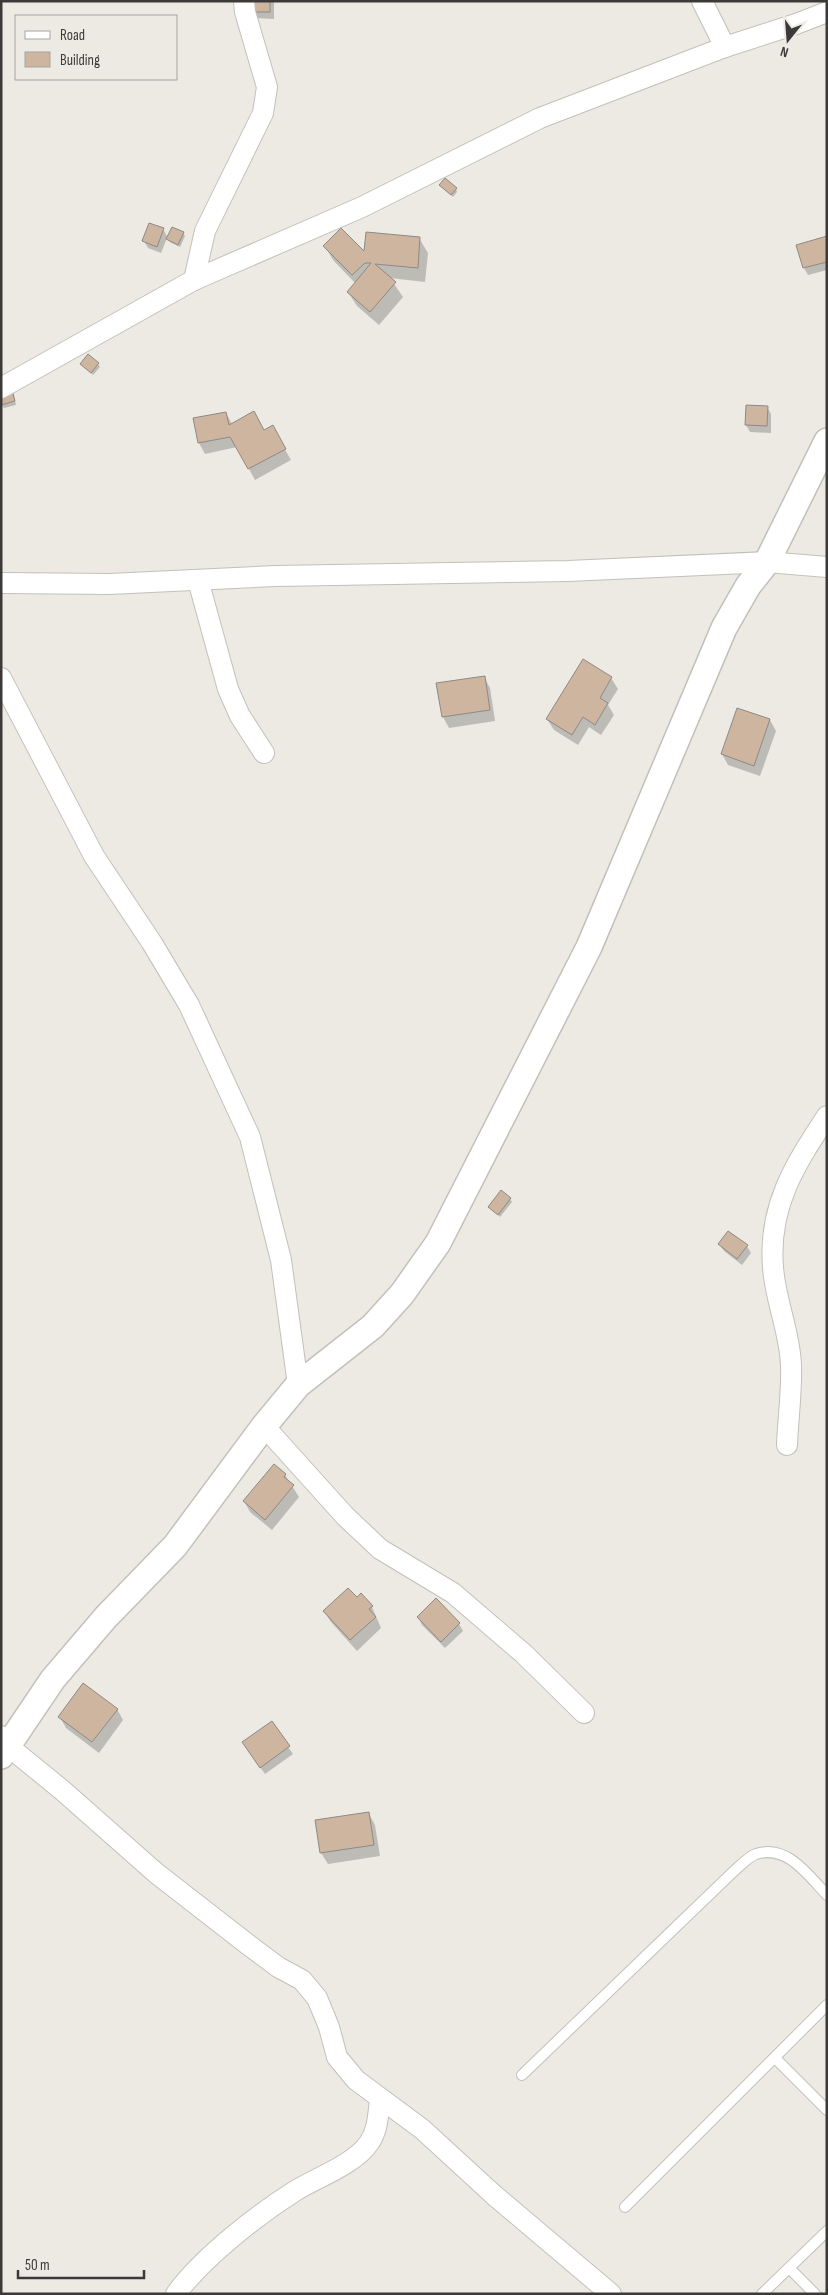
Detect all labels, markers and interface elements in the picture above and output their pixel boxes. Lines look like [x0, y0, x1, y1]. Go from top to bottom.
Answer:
legend [15, 15, 178, 80]
north arrow [763, 15, 813, 65]
text: Road [60, 26, 85, 45]
text: N [778, 43, 790, 61]
text: Building [60, 51, 100, 70]
scale bar [18, 2248, 144, 2280]
text: 50 m [25, 2256, 50, 2275]

